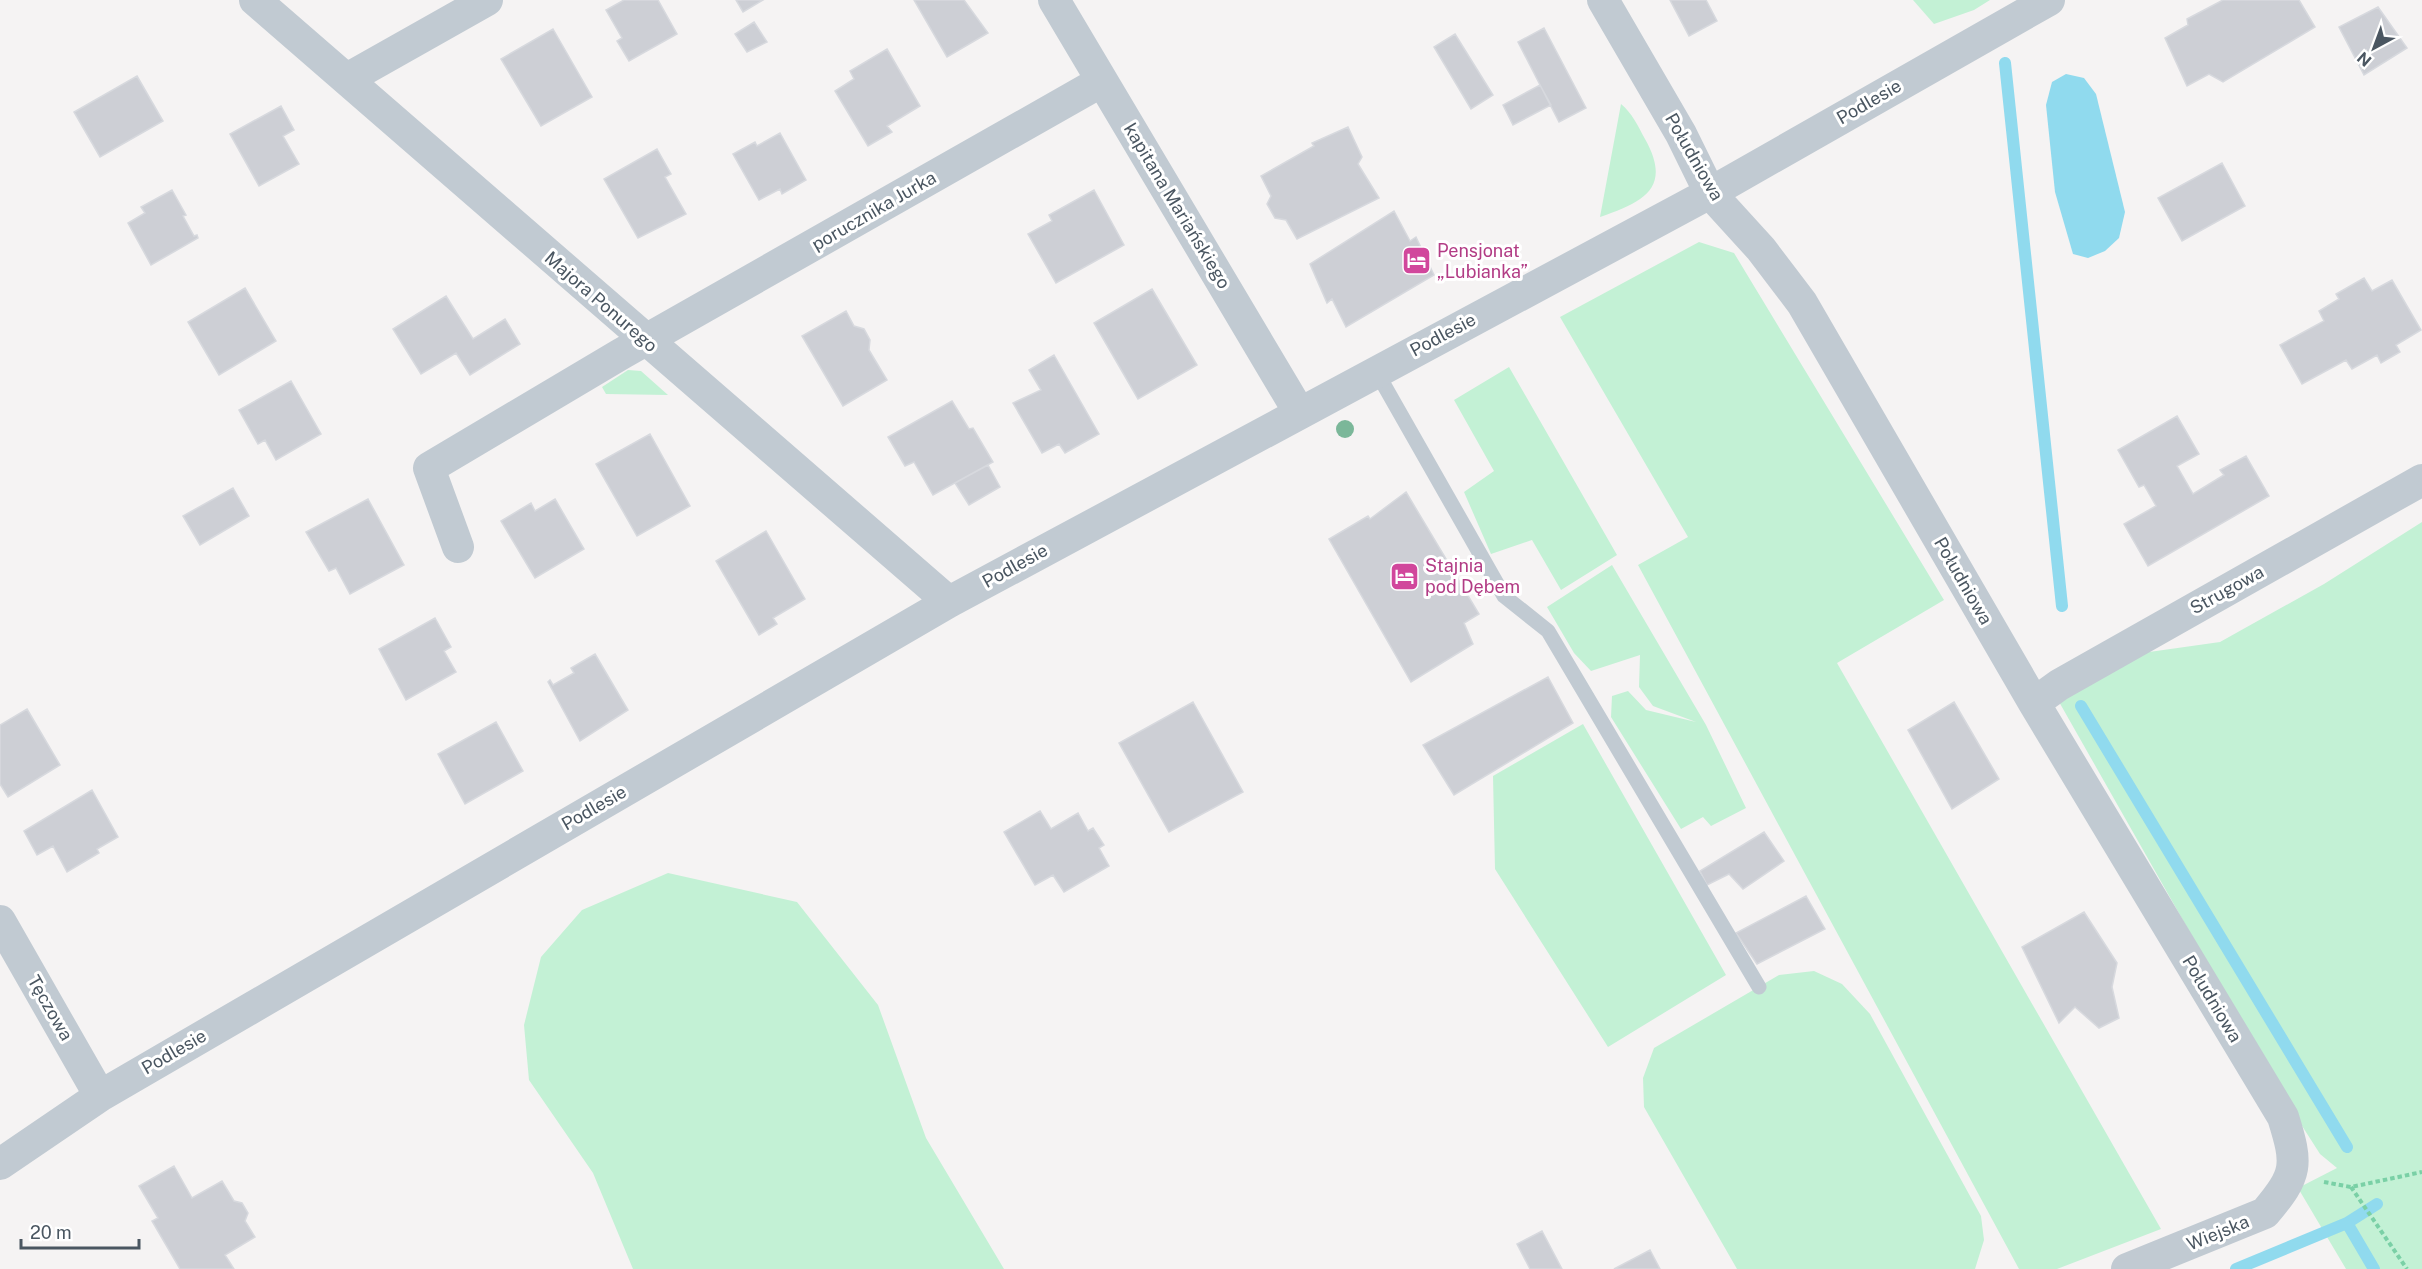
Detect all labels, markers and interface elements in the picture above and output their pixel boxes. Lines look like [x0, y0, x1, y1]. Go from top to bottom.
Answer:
north arrow [2344, 18, 2404, 78]
text: N [2354, 48, 2375, 70]
street label: Podlesie [1833, 75, 1905, 128]
street label: Południowa [1661, 109, 1728, 204]
street label: kapitana Mariańskiego [1120, 119, 1235, 292]
street label: porucznika Jurka [808, 166, 940, 255]
place label: Pensjonat „Lubianka” [1437, 240, 1528, 282]
hotel icon: Pensjonat „Lubianka” [1400, 245, 1432, 277]
street label: Majora Ponurego [541, 247, 662, 356]
street label: Podlesie [1406, 309, 1479, 361]
street label: Południowa [1930, 533, 1997, 628]
street label: Podlesie [979, 539, 1051, 592]
place label: Stajnia pod Dębem [1425, 555, 1520, 597]
hotel icon: Stajnia pod Dębem [1388, 560, 1420, 592]
street label: Strugowa [2186, 561, 2267, 618]
street label: Podlesie [558, 781, 630, 834]
street label: Południowa [2178, 952, 2247, 1046]
street label: Tęczowa [23, 971, 77, 1044]
street label: Podlesie [138, 1025, 210, 1078]
street label: Wiejska [2184, 1211, 2252, 1255]
scale bar [21, 1212, 140, 1250]
text: 20 m [30, 1222, 72, 1243]

